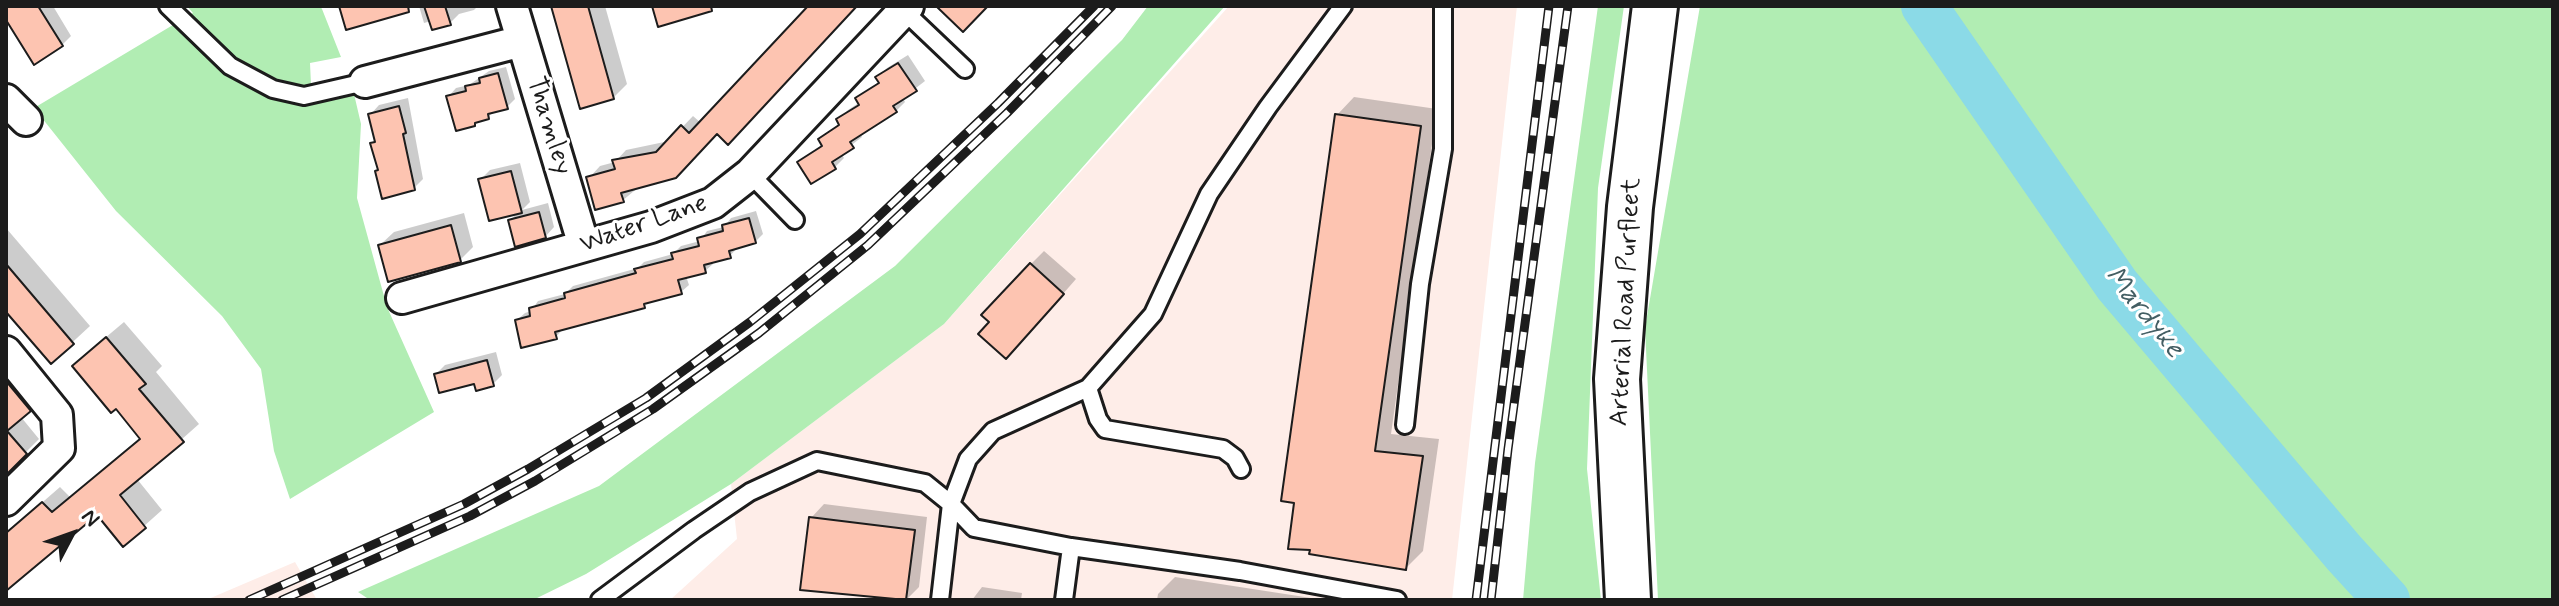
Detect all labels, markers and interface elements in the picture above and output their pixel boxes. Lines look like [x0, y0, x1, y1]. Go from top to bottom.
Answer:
street label: Thamley [518, 73, 578, 179]
street label: Arterial Road Purfleet [1605, 177, 1649, 427]
street label: Water Lane [576, 189, 712, 261]
water label: Mardyke [2096, 261, 2190, 365]
north arrow [32, 494, 112, 574]
text: N [75, 504, 105, 533]

